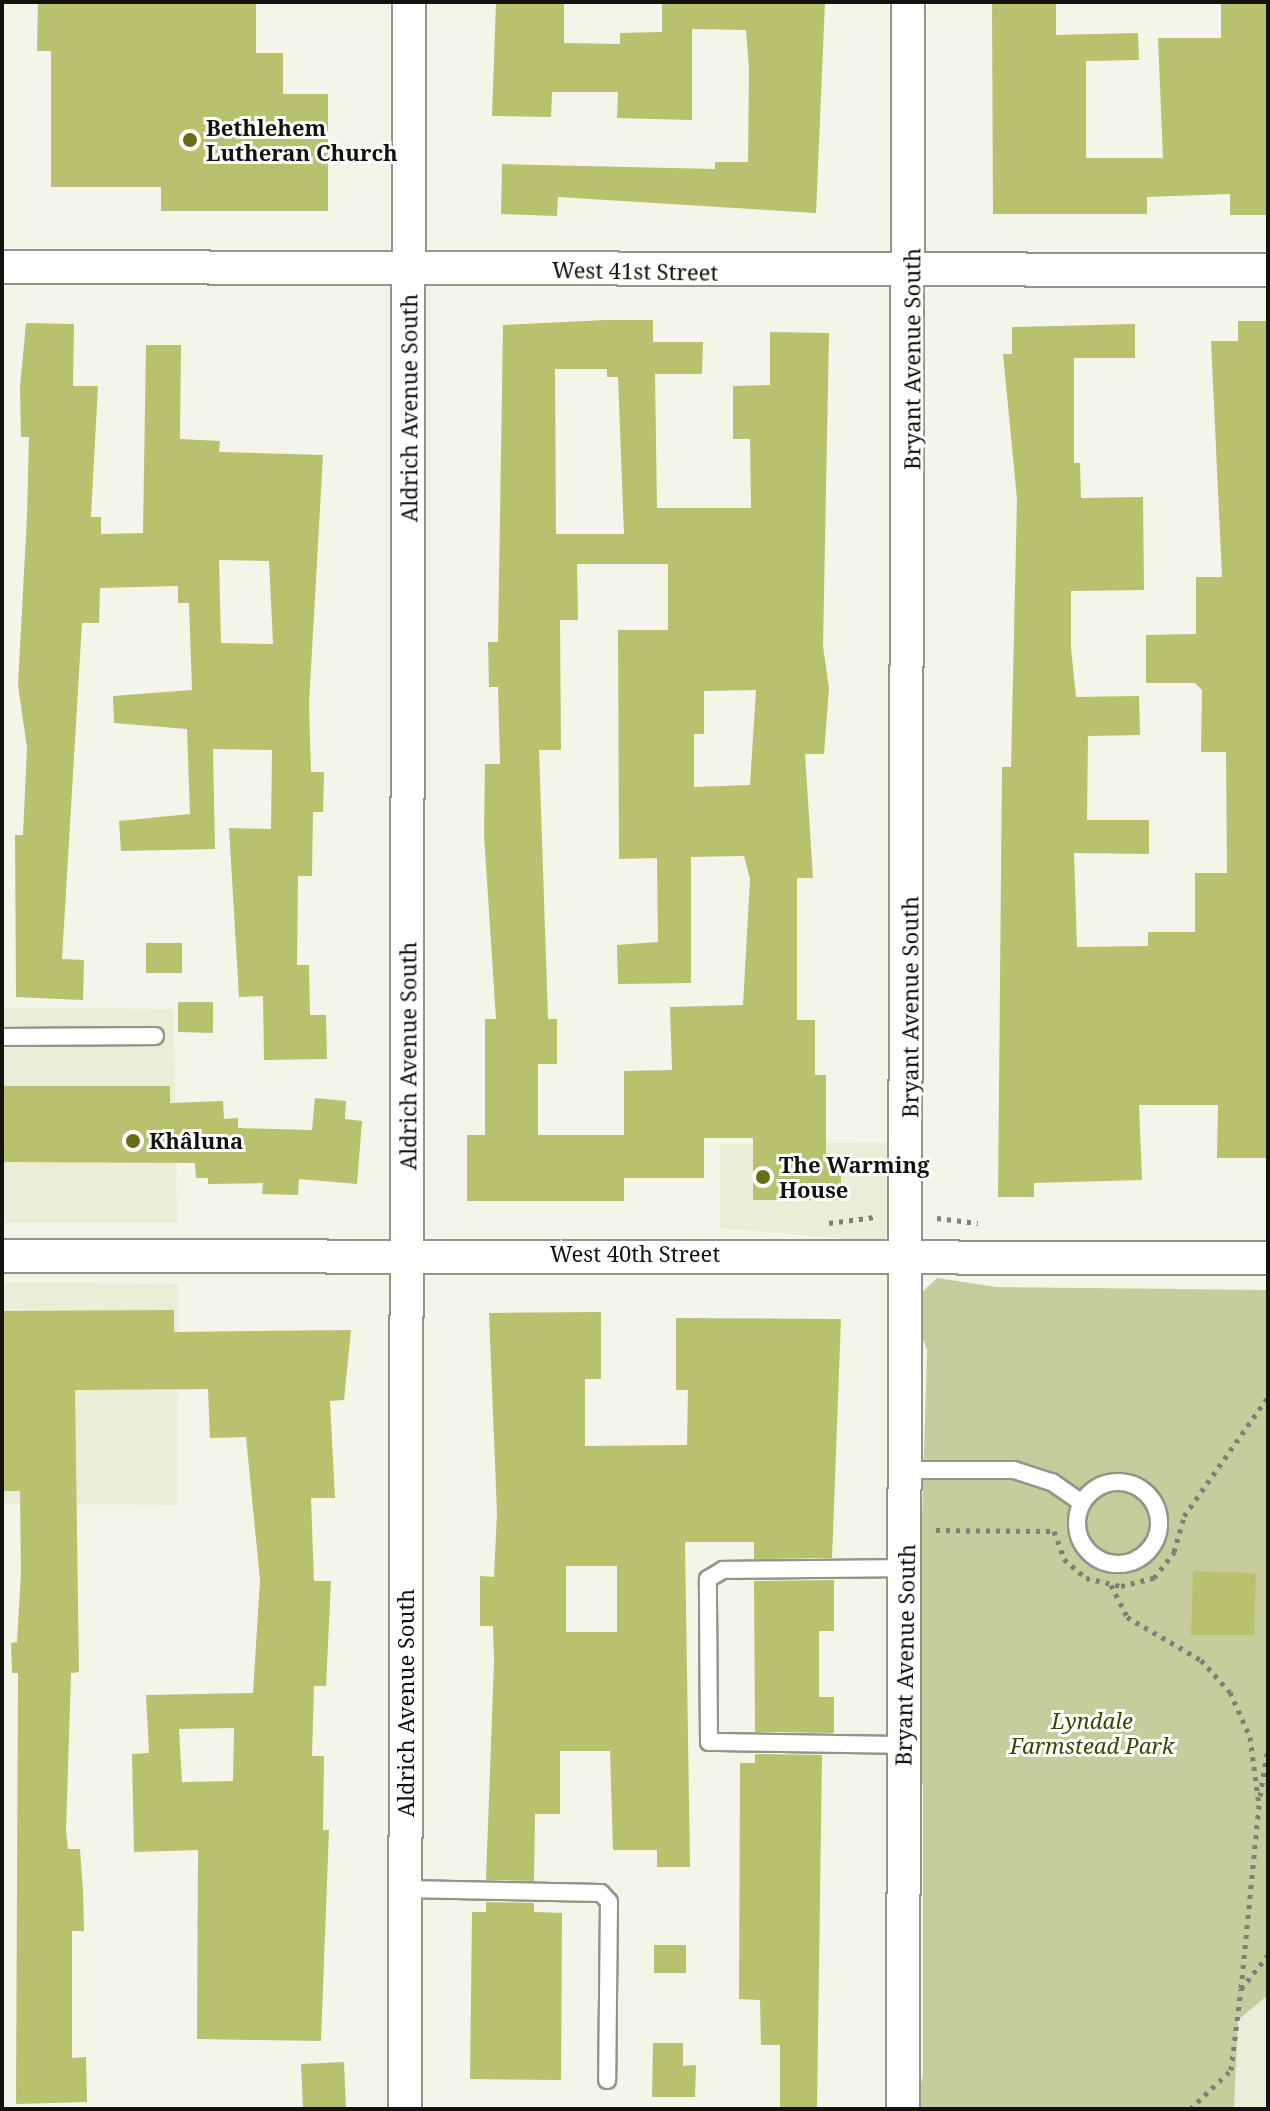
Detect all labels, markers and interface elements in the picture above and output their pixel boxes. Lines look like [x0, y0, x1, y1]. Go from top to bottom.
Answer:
place label: Bethlehem Lutheran Church [206, 114, 398, 166]
marker: Bethlehem Lutheran Church [181, 131, 199, 149]
street label: Bryant Avenue South [899, 248, 925, 470]
street label: West 41st Street [552, 256, 718, 286]
street label: Aldrich Avenue South [396, 294, 422, 522]
street label: Bryant Avenue South [897, 896, 923, 1118]
street label: Aldrich Avenue South [395, 942, 421, 1170]
place label: Khâluna [149, 1128, 243, 1154]
marker: Khâluna [124, 1132, 142, 1150]
place label: The Warming House [779, 1151, 930, 1202]
marker: The Warming House [754, 1168, 772, 1186]
street label: West 40th Street [550, 1241, 720, 1267]
street label: Bryant Avenue South [890, 1544, 920, 1766]
street label: Aldrich Avenue South [393, 1589, 419, 1817]
park label: Lyndale Farmstead Park [1010, 1707, 1174, 1758]

